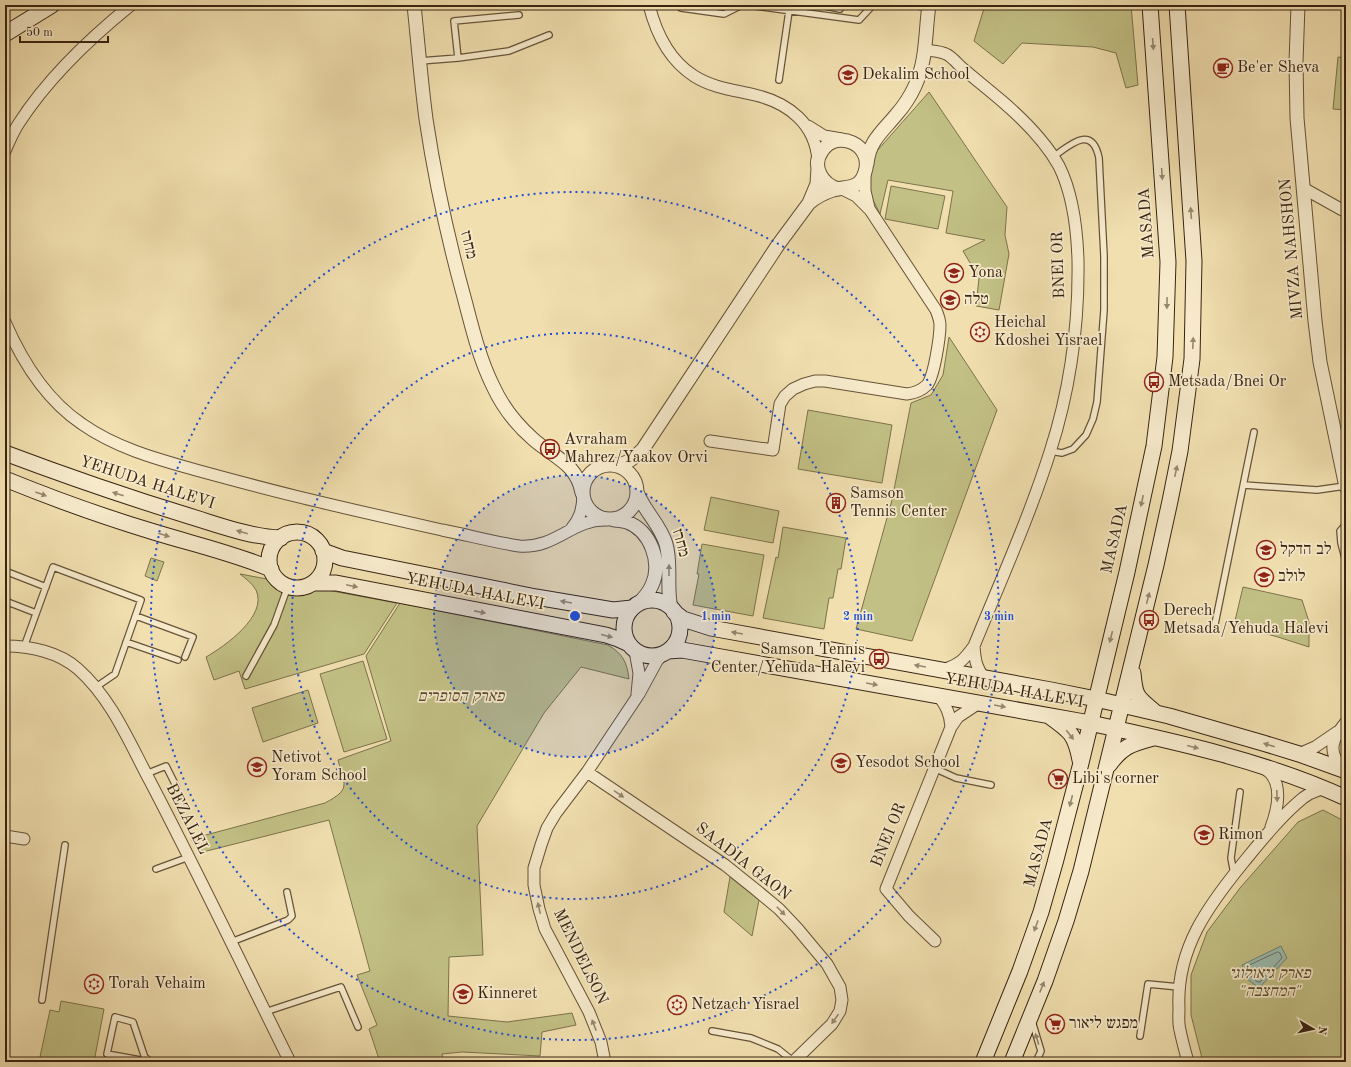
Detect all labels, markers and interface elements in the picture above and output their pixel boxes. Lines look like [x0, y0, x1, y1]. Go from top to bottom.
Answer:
scale bar [20, 18, 108, 44]
text: 50 m [26, 26, 53, 39]
one-way arrow [1149, 38, 1156, 50]
cafe icon: Be'er Sheva [1212, 57, 1234, 79]
place label: Be'er Sheva [1237, 60, 1320, 76]
school or university icon: Dekalim School [837, 64, 859, 86]
place label: Dekalim School [862, 67, 970, 83]
one-way arrow [1158, 168, 1165, 180]
street label: MIVZA NAHSHON [1278, 178, 1306, 320]
street label: MASADA [1137, 187, 1157, 259]
one-way arrow [1188, 207, 1195, 219]
street label: מחרז [457, 229, 479, 261]
street label: BNEI OR [1050, 231, 1068, 299]
school or university icon: Yona [943, 262, 965, 284]
place label: Yona [968, 265, 1003, 281]
school or university icon: טלה [939, 289, 961, 311]
place label: טלה [964, 290, 989, 308]
one-way arrow [1164, 297, 1170, 310]
place label: Heichal Kdoshei Yisrael [994, 315, 1102, 349]
synagogue icon: Heichal Kdoshei Yisrael [969, 321, 991, 343]
one-way arrow [1189, 337, 1196, 349]
bus stop icon: Metsada/Bnei Or [1143, 371, 1165, 393]
place label: Metsada/Bnei Or [1168, 374, 1287, 390]
place label: Avraham Mahrez/Yaakov Orvi [564, 432, 708, 466]
bus stop icon: Avraham Mahrez/Yaakov Orvi [539, 438, 561, 460]
street label: YEHUDA HALEVI [77, 454, 217, 512]
one-way arrow [1173, 465, 1179, 477]
place label: Samson Tennis Center [850, 486, 947, 520]
one-way arrow [36, 491, 48, 497]
one-way arrow [112, 491, 124, 497]
building icon: Samson Tennis Center [825, 492, 847, 514]
one-way arrow [1138, 495, 1144, 508]
street label: MASADA [1099, 503, 1131, 575]
street label: מחרז [669, 527, 691, 559]
one-way arrow [236, 529, 248, 535]
one-way arrow [159, 532, 171, 538]
school or university icon: לב הדקל [1255, 539, 1277, 561]
place label: לב הדקל [1280, 540, 1332, 558]
one-way arrow [666, 563, 672, 576]
school or university icon: לולב [1253, 566, 1275, 588]
place label: לולב [1278, 567, 1306, 585]
street label: YEHUDA HALEVI [404, 571, 546, 613]
one-way arrow [346, 584, 358, 590]
one-way arrow [1145, 592, 1151, 604]
one-way arrow [560, 599, 572, 605]
place label: Derech Metsada/Yehuda Halevi [1163, 603, 1329, 637]
one-way arrow [473, 609, 486, 615]
centre of rings [568, 609, 582, 623]
bus stop icon: Derech Metsada/Yehuda Halevi [1138, 609, 1160, 631]
text: 1 min [701, 611, 731, 623]
text: 2 min [843, 611, 873, 623]
text: 3 min [984, 611, 1014, 623]
one-way arrow [731, 630, 743, 636]
one-way arrow [1107, 631, 1113, 643]
one-way arrow [601, 633, 613, 639]
place label: Samson Tennis Center/Yehuda Halevi [711, 642, 865, 676]
bus stop icon: Samson Tennis Center/Yehuda Halevi [868, 648, 890, 670]
one-way arrow [914, 663, 926, 669]
street label: YEHUDA HALEVI [943, 671, 1085, 711]
one-way arrow [866, 681, 878, 687]
park label: פארק הסופרים [418, 689, 505, 705]
one-way arrow [994, 704, 1006, 710]
one-way arrow [1066, 729, 1074, 740]
one-way arrow [1263, 742, 1275, 748]
one-way arrow [1187, 744, 1199, 750]
place label: Netivot Yoram School [271, 750, 367, 784]
school or university icon: Yesodot School [830, 752, 852, 774]
place label: Yesodot School [855, 755, 960, 771]
school or university icon: Netivot Yoram School [246, 756, 268, 778]
supermarket icon: Libi's corner [1047, 768, 1069, 790]
place label: Libi's corner [1072, 771, 1159, 787]
street label: BEZALEL [162, 781, 212, 857]
one-way arrow [614, 790, 625, 798]
one-way arrow [1274, 790, 1280, 803]
one-way arrow [1068, 795, 1074, 807]
street label: BNEI OR [869, 801, 909, 869]
street label: MASADA [1022, 817, 1056, 889]
street label: SAADIA GAON [693, 820, 793, 904]
school or university icon: Rimon [1193, 824, 1215, 846]
place label: Rimon [1218, 827, 1263, 843]
one-way arrow [535, 901, 541, 914]
one-way arrow [776, 906, 786, 916]
street label: MENDELSON [550, 907, 610, 1007]
one-way arrow [1033, 920, 1039, 932]
park label: פארק גיאולוגי "המחצבה" [1229, 965, 1312, 1000]
synagogue icon: Torah Vehaim [83, 973, 105, 995]
place label: Torah Vehaim [108, 976, 206, 992]
one-way arrow [1040, 980, 1046, 992]
school or university icon: Kinneret [452, 983, 474, 1005]
place label: Kinneret [477, 986, 538, 1002]
synagogue icon: Netzach Yisrael [666, 994, 688, 1016]
place label: Netzach Yisrael [691, 997, 799, 1013]
north arrow [1293, 1009, 1333, 1049]
one-way arrow [831, 1013, 839, 1024]
supermarket icon: מפגש ליאור [1044, 1013, 1066, 1035]
place label: מפגש ליאור [1069, 1014, 1138, 1032]
one-way arrow [591, 1018, 597, 1030]
text: N [1315, 1025, 1327, 1036]
one-way arrow [1034, 1033, 1040, 1045]

